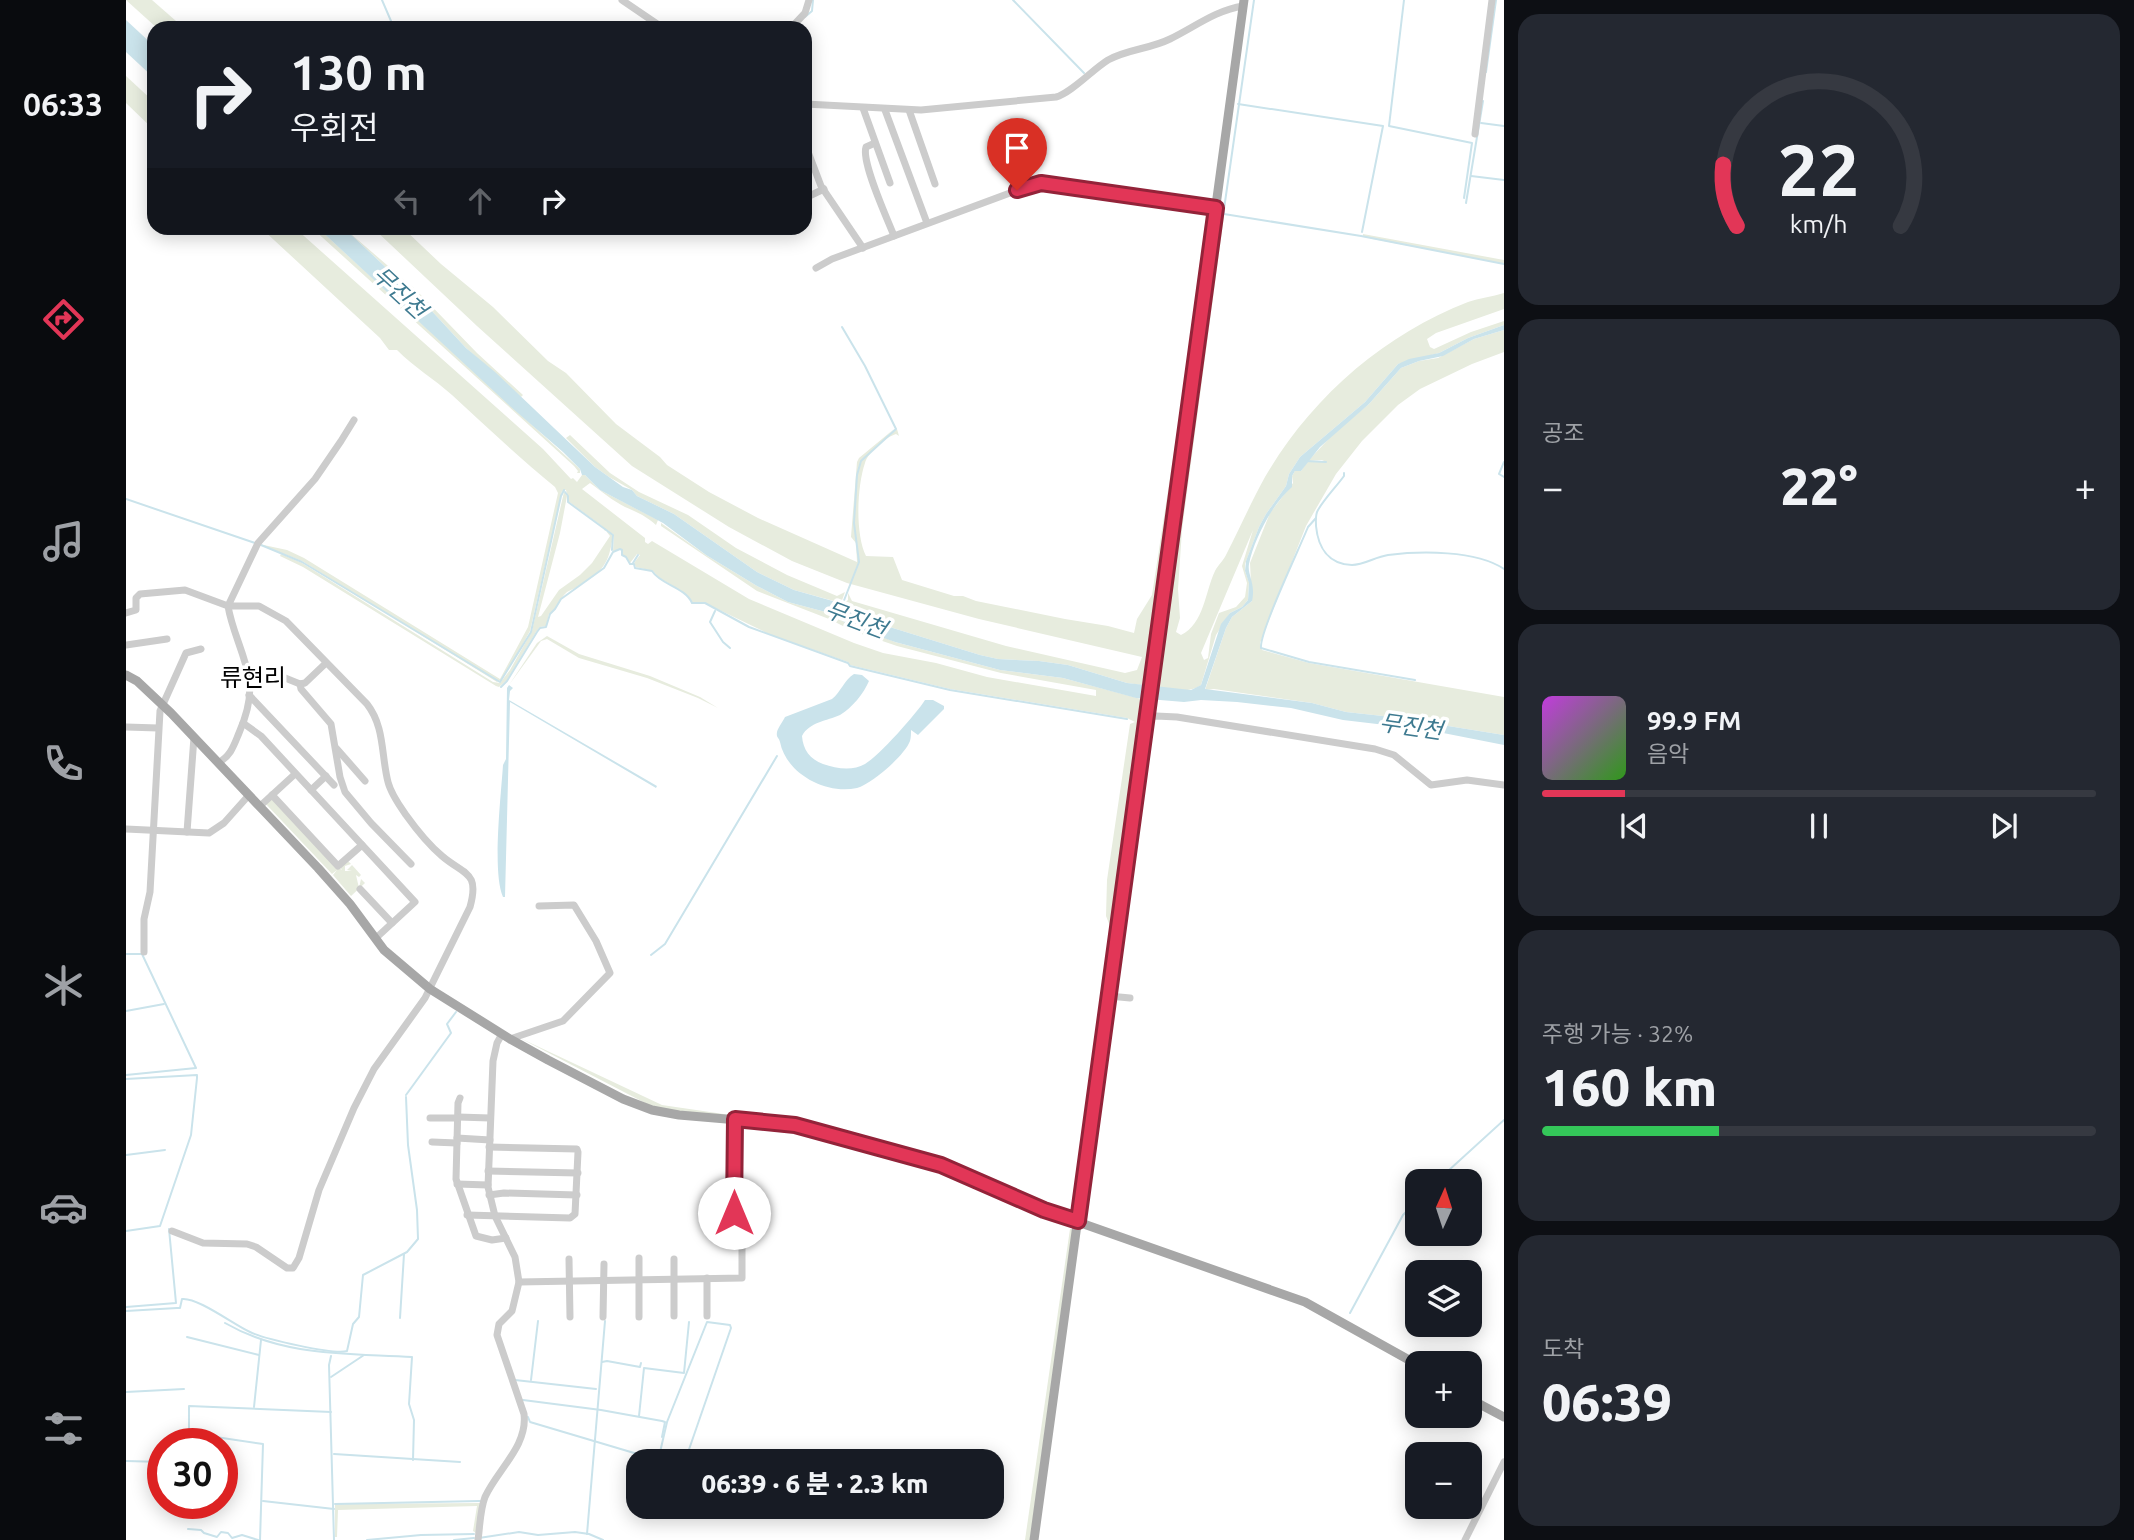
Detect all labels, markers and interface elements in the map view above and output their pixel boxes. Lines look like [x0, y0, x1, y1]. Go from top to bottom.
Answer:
text: 130 m [290, 44, 427, 99]
icon: right [175, 49, 266, 140]
text: 06:33 [23, 86, 103, 122]
text: 우회전 [290, 109, 378, 145]
pin [987, 118, 1047, 190]
text: 22 [1778, 128, 1860, 210]
icon: arrive [998, 129, 1036, 167]
icon: left [388, 182, 426, 220]
icon: ahead [461, 182, 499, 220]
icon: right [534, 182, 572, 220]
text: km/h [1790, 209, 1848, 237]
water label: 무진천 [368, 261, 434, 325]
icon: directions [39, 295, 88, 344]
text: 공조 [1542, 420, 1584, 445]
text: 22° [1780, 457, 1858, 515]
text: − [1542, 466, 1563, 508]
text: + [2075, 466, 2096, 508]
icon: music [39, 517, 88, 566]
water label: 무진천 [822, 596, 893, 643]
district label: 류현리 [220, 664, 286, 691]
text: 99.9 FM [1647, 706, 1741, 735]
water label: 무진천 [1378, 709, 1447, 743]
icon: phone [39, 739, 88, 788]
text: 음악 [1647, 741, 1689, 766]
icon: previous [1615, 807, 1653, 845]
icon: pause [1800, 807, 1838, 845]
icon: next [1985, 807, 2023, 845]
icon: climate [39, 961, 88, 1010]
text: 주행 가능 · 32% [1542, 1021, 1693, 1046]
text: 160 km [1542, 1058, 1717, 1116]
north arrow [1405, 1169, 1482, 1246]
map controls [1405, 1169, 1482, 1519]
position arrow [697, 1176, 771, 1250]
icon: car [39, 1183, 88, 1232]
button: layers [1405, 1260, 1482, 1337]
text: 도착 [1542, 1336, 1584, 1361]
button: + [1405, 1351, 1482, 1428]
text: 06:39 [1542, 1373, 1672, 1431]
icon: filters [39, 1404, 88, 1453]
speed limit sign: 30 [147, 1428, 238, 1519]
button: − [1405, 1442, 1482, 1519]
text: 06:39 · 6 분 · 2.3 km [701, 1469, 929, 1498]

